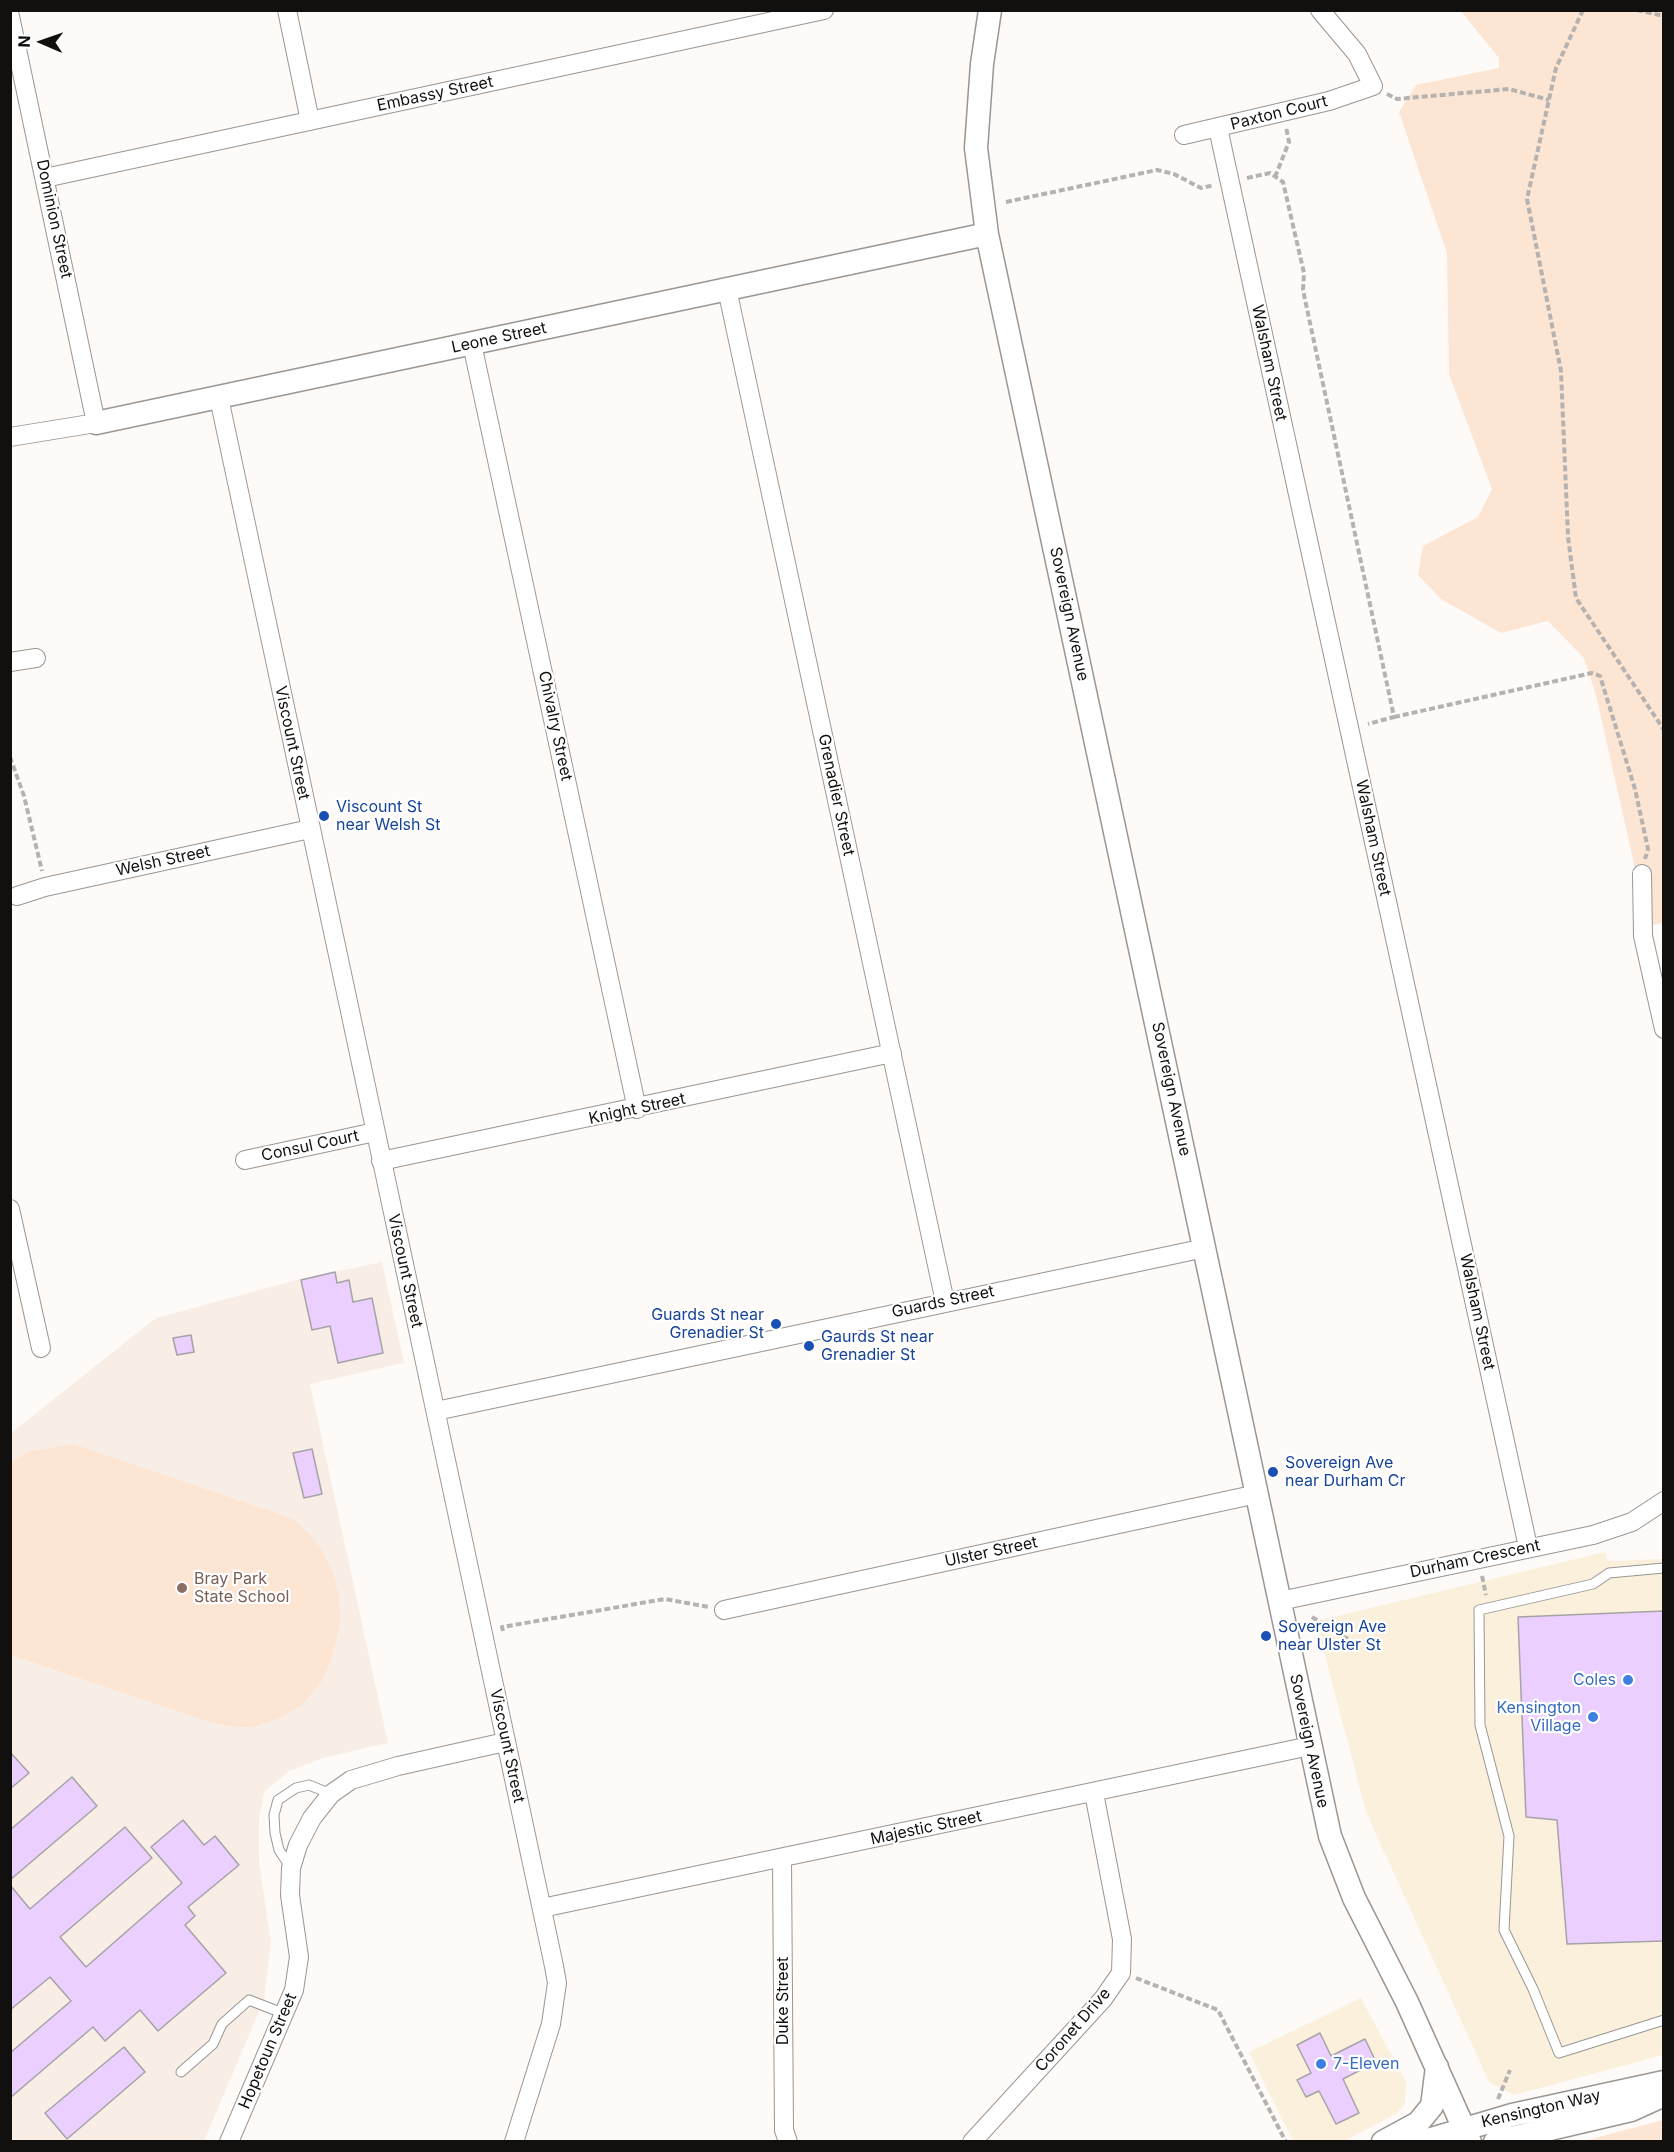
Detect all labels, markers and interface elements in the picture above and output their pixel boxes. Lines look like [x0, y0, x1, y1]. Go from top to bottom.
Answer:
north arrow [12, 12, 72, 72]
text: N [14, 35, 34, 48]
street label: Embassy Street [375, 72, 495, 116]
street label: Paxton Court [1229, 92, 1329, 134]
street label: Dominion Street [32, 158, 76, 280]
street label: Walsham Street [1247, 303, 1291, 423]
street label: Leone Street [450, 319, 548, 357]
street label: Sovereign Avenue [1045, 545, 1093, 683]
street label: Chivalry Street [534, 669, 576, 783]
street label: Viscount Street [271, 684, 313, 802]
street label: Grenadier Street [814, 732, 858, 858]
street label: Walsham Street [1351, 778, 1395, 898]
place label: Viscount St near Welsh St [336, 797, 441, 835]
marker: Viscount St near Welsh St [317, 809, 331, 823]
street label: Welsh Street [114, 842, 212, 880]
street label: Sovereign Avenue [1147, 1020, 1195, 1158]
street label: Knight Street [587, 1089, 687, 1129]
street label: Consul Court [259, 1126, 361, 1166]
street label: Viscount Street [384, 1212, 426, 1330]
street label: Walsham Street [1455, 1252, 1499, 1372]
street label: Guards Street [890, 1282, 996, 1322]
place label: Guards St near Grenadier St [651, 1305, 764, 1343]
marker: Guards St near Grenadier St [769, 1317, 783, 1331]
place label: Gaurds St near Grenadier St [821, 1327, 934, 1365]
marker: Gaurds St near Grenadier St [802, 1339, 816, 1353]
place label: Sovereign Ave near Durham Cr [1285, 1453, 1405, 1491]
marker: Sovereign Ave near Durham Cr [1266, 1465, 1280, 1479]
street label: Ulster Street [943, 1533, 1039, 1571]
street label: Durham Crescent [1408, 1536, 1542, 1582]
place label: Bray Park State School [194, 1569, 289, 1607]
marker: Bray Park State School [175, 1581, 189, 1595]
place label: Sovereign Ave near Ulster St [1278, 1617, 1386, 1655]
marker: Sovereign Ave near Ulster St [1259, 1629, 1273, 1643]
place label: Coles [1573, 1670, 1616, 1690]
street label: Sovereign Avenue [1285, 1672, 1333, 1810]
marker: Coles [1621, 1673, 1635, 1687]
street label: Viscount Street [486, 1687, 528, 1805]
place label: Kensington Village [1496, 1698, 1581, 1736]
marker: Kensington Village [1586, 1710, 1600, 1724]
street label: Majestic Street [869, 1807, 983, 1849]
street label: Duke Street [773, 1957, 793, 2045]
street label: Coronet Drive [1031, 1984, 1115, 2076]
street label: Hopetoun Street [235, 1990, 301, 2112]
place label: 7-Eleven [1333, 2054, 1399, 2074]
marker: 7-Eleven [1314, 2057, 1328, 2071]
street label: Kensington Way [1479, 2086, 1603, 2132]

